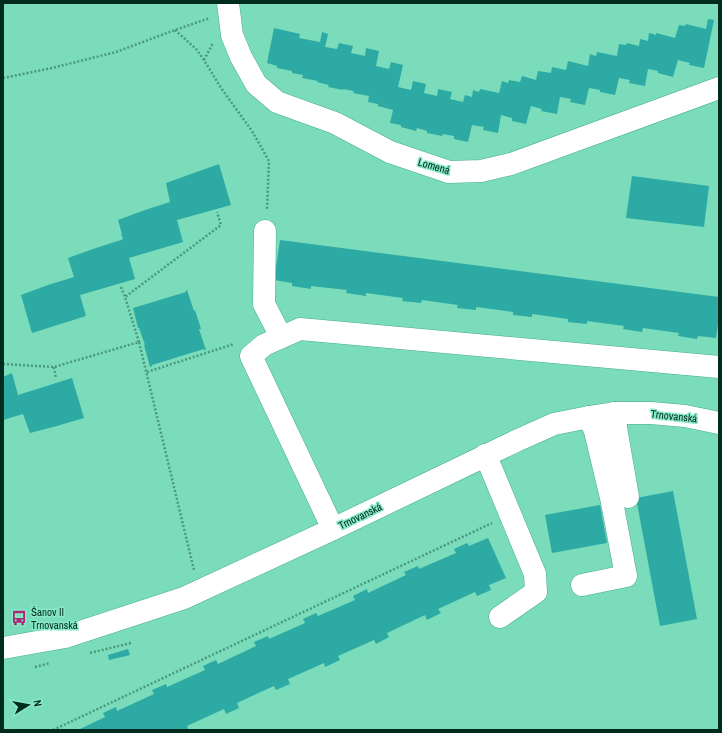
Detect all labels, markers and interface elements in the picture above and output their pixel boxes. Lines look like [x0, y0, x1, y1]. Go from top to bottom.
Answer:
street label: Lomená [416, 155, 452, 177]
street label: Trnovanská [650, 407, 698, 425]
street label: Trnovanská [336, 499, 384, 533]
place label: Šanov II Trnovanská [31, 605, 78, 632]
bus stop icon: Šanov II Trnovanská [10, 609, 28, 627]
north arrow [8, 685, 48, 725]
text: N [30, 699, 45, 708]

